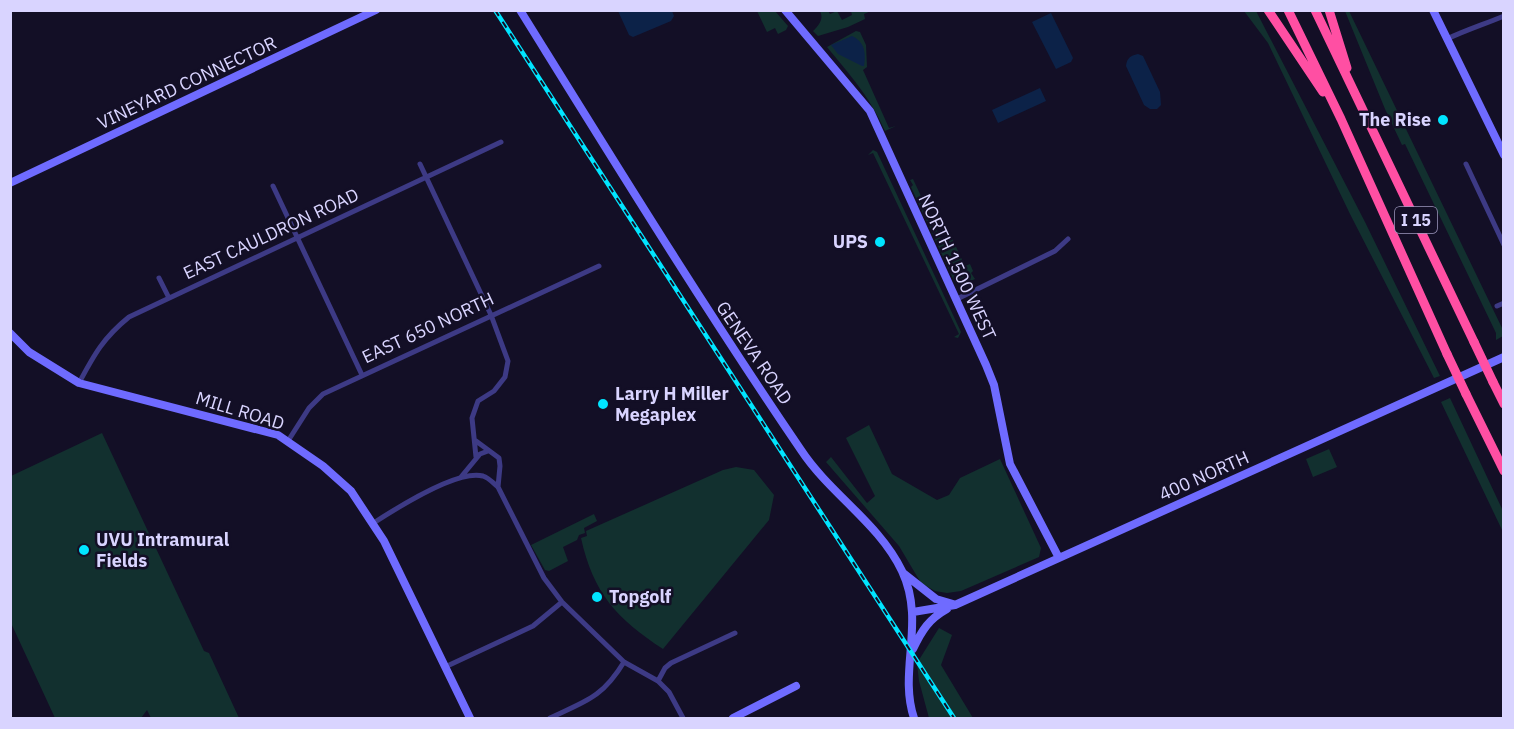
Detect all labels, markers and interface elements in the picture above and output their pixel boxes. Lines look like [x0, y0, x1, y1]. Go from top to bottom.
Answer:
street label: VINEYARD CONNECTOR [94, 31, 280, 134]
place label: The Rise [1359, 108, 1431, 131]
marker: The Rise [1436, 113, 1450, 127]
street label: EAST CAULDRON ROAD [179, 183, 362, 284]
street label: NORTH 1500 WEST [914, 190, 1001, 343]
road number: I 15 [1395, 207, 1437, 233]
place label: UPS [833, 230, 868, 253]
marker: UPS [873, 235, 887, 249]
street label: EAST 650 NORTH [358, 287, 497, 368]
street label: GENEVA ROAD [711, 297, 797, 409]
place label: Larry H Miller Megaplex [615, 382, 729, 426]
street label: MILL ROAD [193, 386, 287, 435]
marker: Larry H Miller Megaplex [596, 397, 610, 411]
street label: 400 NORTH [1155, 445, 1252, 506]
place label: UVU Intramural Fields [96, 528, 230, 572]
marker: UVU Intramural Fields [77, 543, 91, 557]
place label: Topgolf [609, 585, 672, 608]
marker: Topgolf [590, 590, 604, 604]

